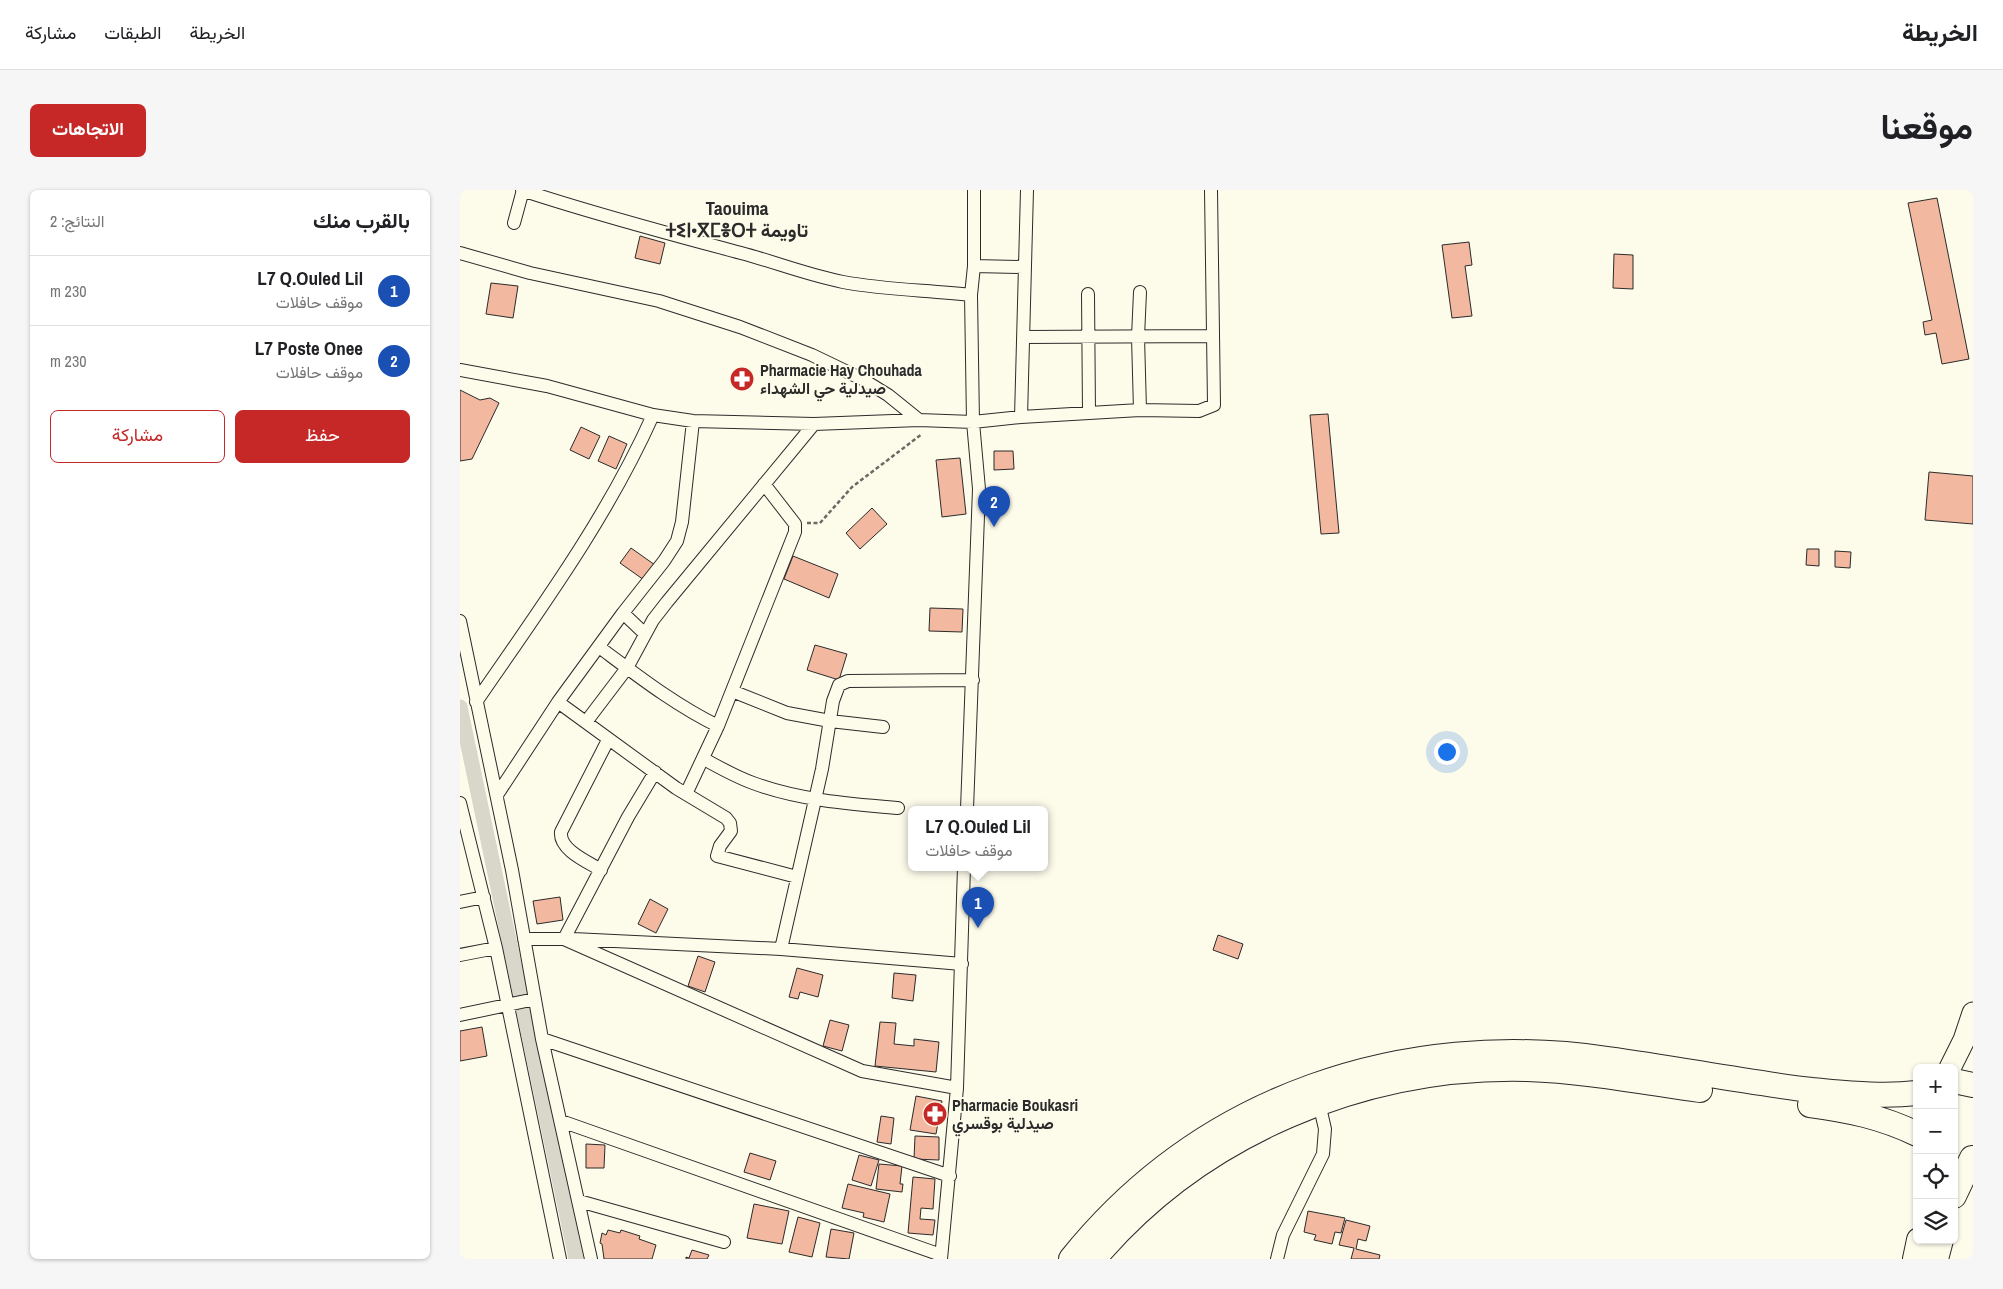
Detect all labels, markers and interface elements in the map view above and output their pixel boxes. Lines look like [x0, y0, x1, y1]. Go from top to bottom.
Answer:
text: الخريطة [1902, 16, 1978, 48]
text: مشاركة [25, 20, 76, 45]
text: الطبقات [104, 20, 161, 45]
text: الخريطة [189, 20, 245, 45]
text: موقعنا [1880, 103, 1973, 150]
button: الاتجاهات [30, 104, 146, 157]
district label: Taouima ⵜⵉⵏ•ⴳⵎⴻⵔⵜ تاويمة [666, 195, 808, 243]
text: بالقرب منك [313, 206, 410, 235]
text: النتائج: 2 [50, 210, 105, 232]
text: L7 Q.Ouled Lil [257, 265, 363, 291]
text: 230 m [50, 280, 86, 302]
text: 1 [390, 280, 398, 302]
text: موقف حافلات [276, 291, 363, 313]
text: L7 Poste Onee [255, 335, 363, 361]
text: 230 m [50, 350, 86, 372]
text: 2 [390, 350, 398, 372]
place label: Pharmacie Hay Chouhada صيدلية حي الشهداء [760, 359, 923, 402]
text: موقف حافلات [276, 361, 363, 383]
pharmacy icon: Pharmacie Hay Chouhada صيدلية حي الشهداء [729, 366, 755, 392]
button: مشاركة [50, 410, 225, 463]
button: حفظ [235, 410, 410, 463]
pin: 2 [978, 486, 1010, 527]
your location [1434, 739, 1460, 765]
popup [908, 806, 1048, 871]
text: L7 Q.Ouled Lil [925, 813, 1031, 839]
text: موقف حافلات [925, 839, 1013, 861]
pin: 1 [962, 887, 994, 928]
map controls [1913, 1064, 1958, 1244]
button: + [1913, 1064, 1958, 1109]
place label: Pharmacie Boukasri صيدلية بوقسري [952, 1094, 1078, 1137]
pharmacy icon: Pharmacie Boukasri صيدلية بوقسري [922, 1101, 948, 1127]
button: − [1913, 1109, 1958, 1154]
button: locate [1913, 1154, 1958, 1199]
button: layers [1913, 1199, 1958, 1244]

